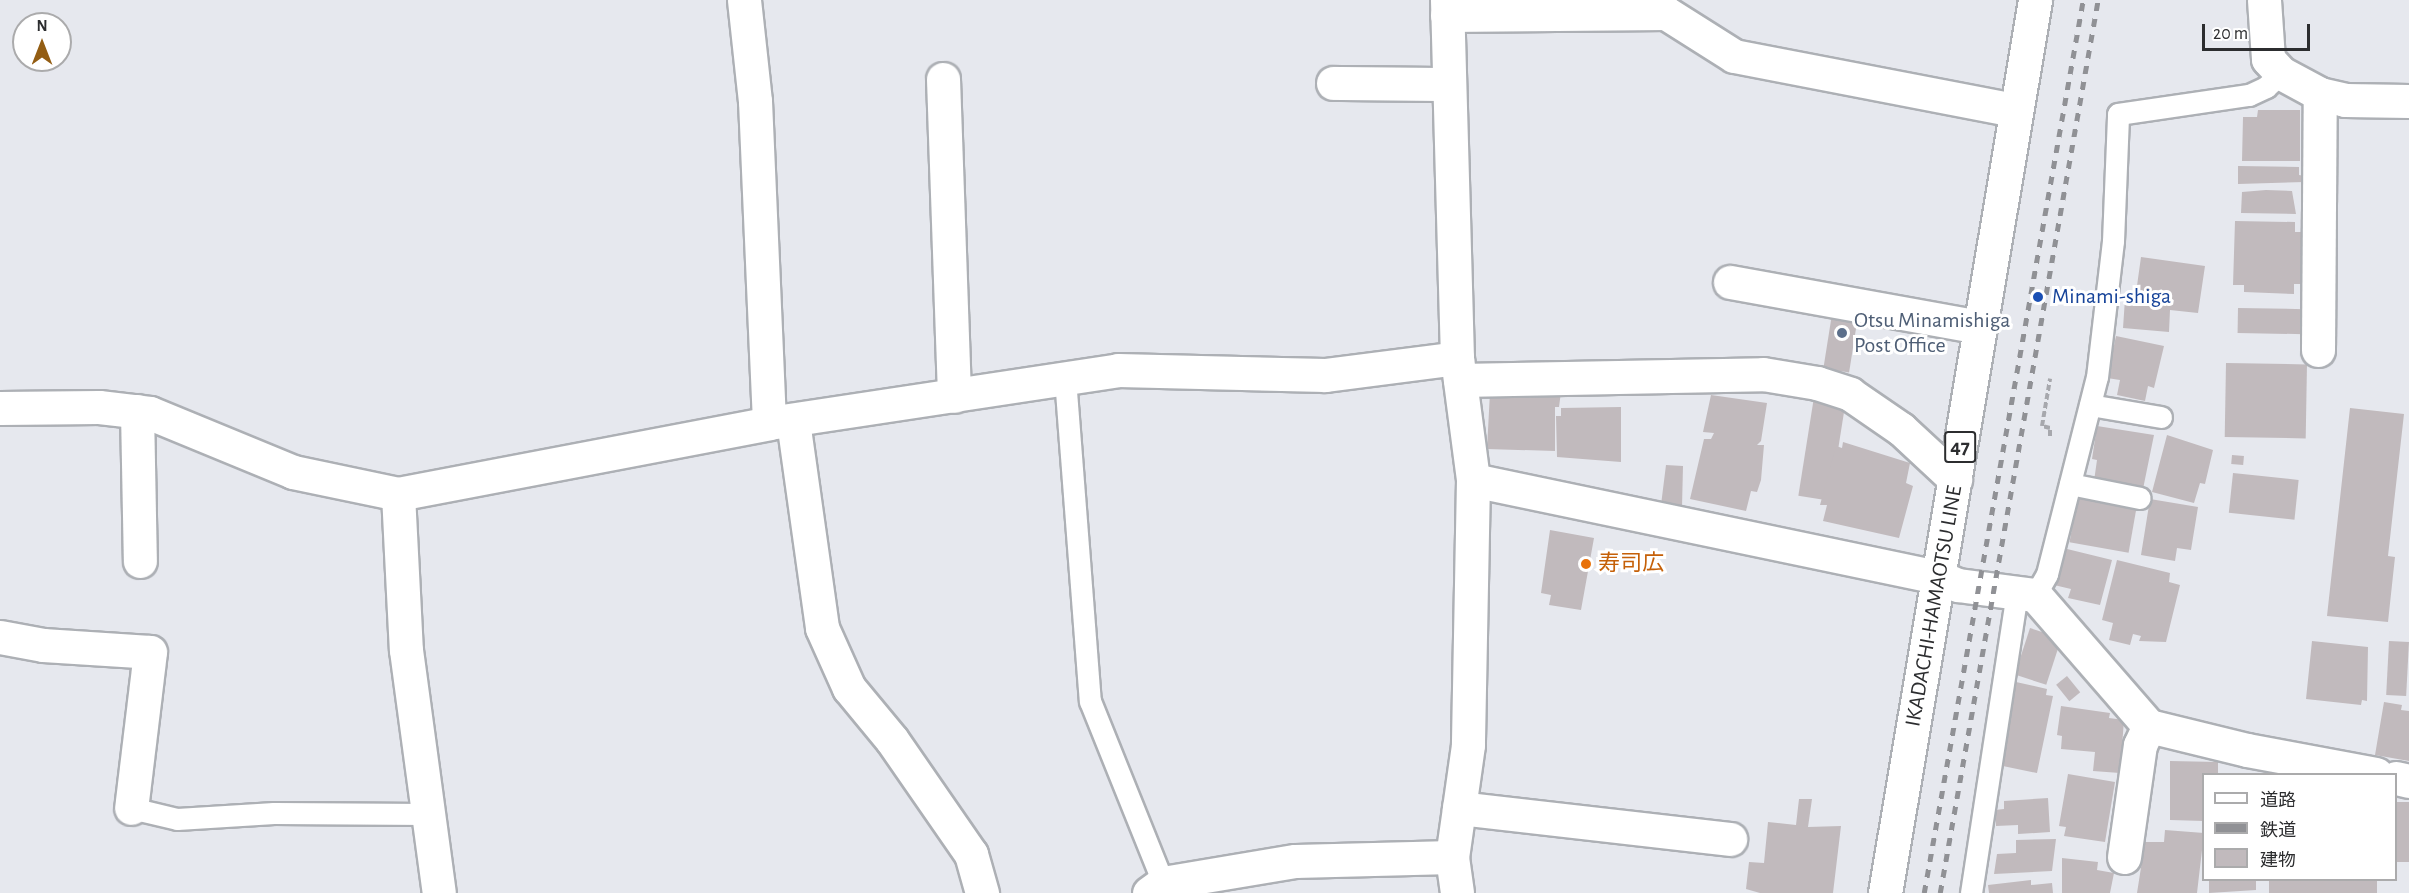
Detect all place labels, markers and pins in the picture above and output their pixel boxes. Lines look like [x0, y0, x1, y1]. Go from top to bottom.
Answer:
place label: Minami-shiga [2052, 284, 2171, 310]
marker: Minami-shiga [2029, 288, 2047, 306]
place label: Otsu Minamishiga Post Office [1854, 307, 2010, 358]
marker: Otsu Minamishiga Post Office [1835, 326, 1849, 340]
place label: 寿司広 [1598, 551, 1664, 577]
marker: 寿司広 [1579, 557, 1593, 571]

